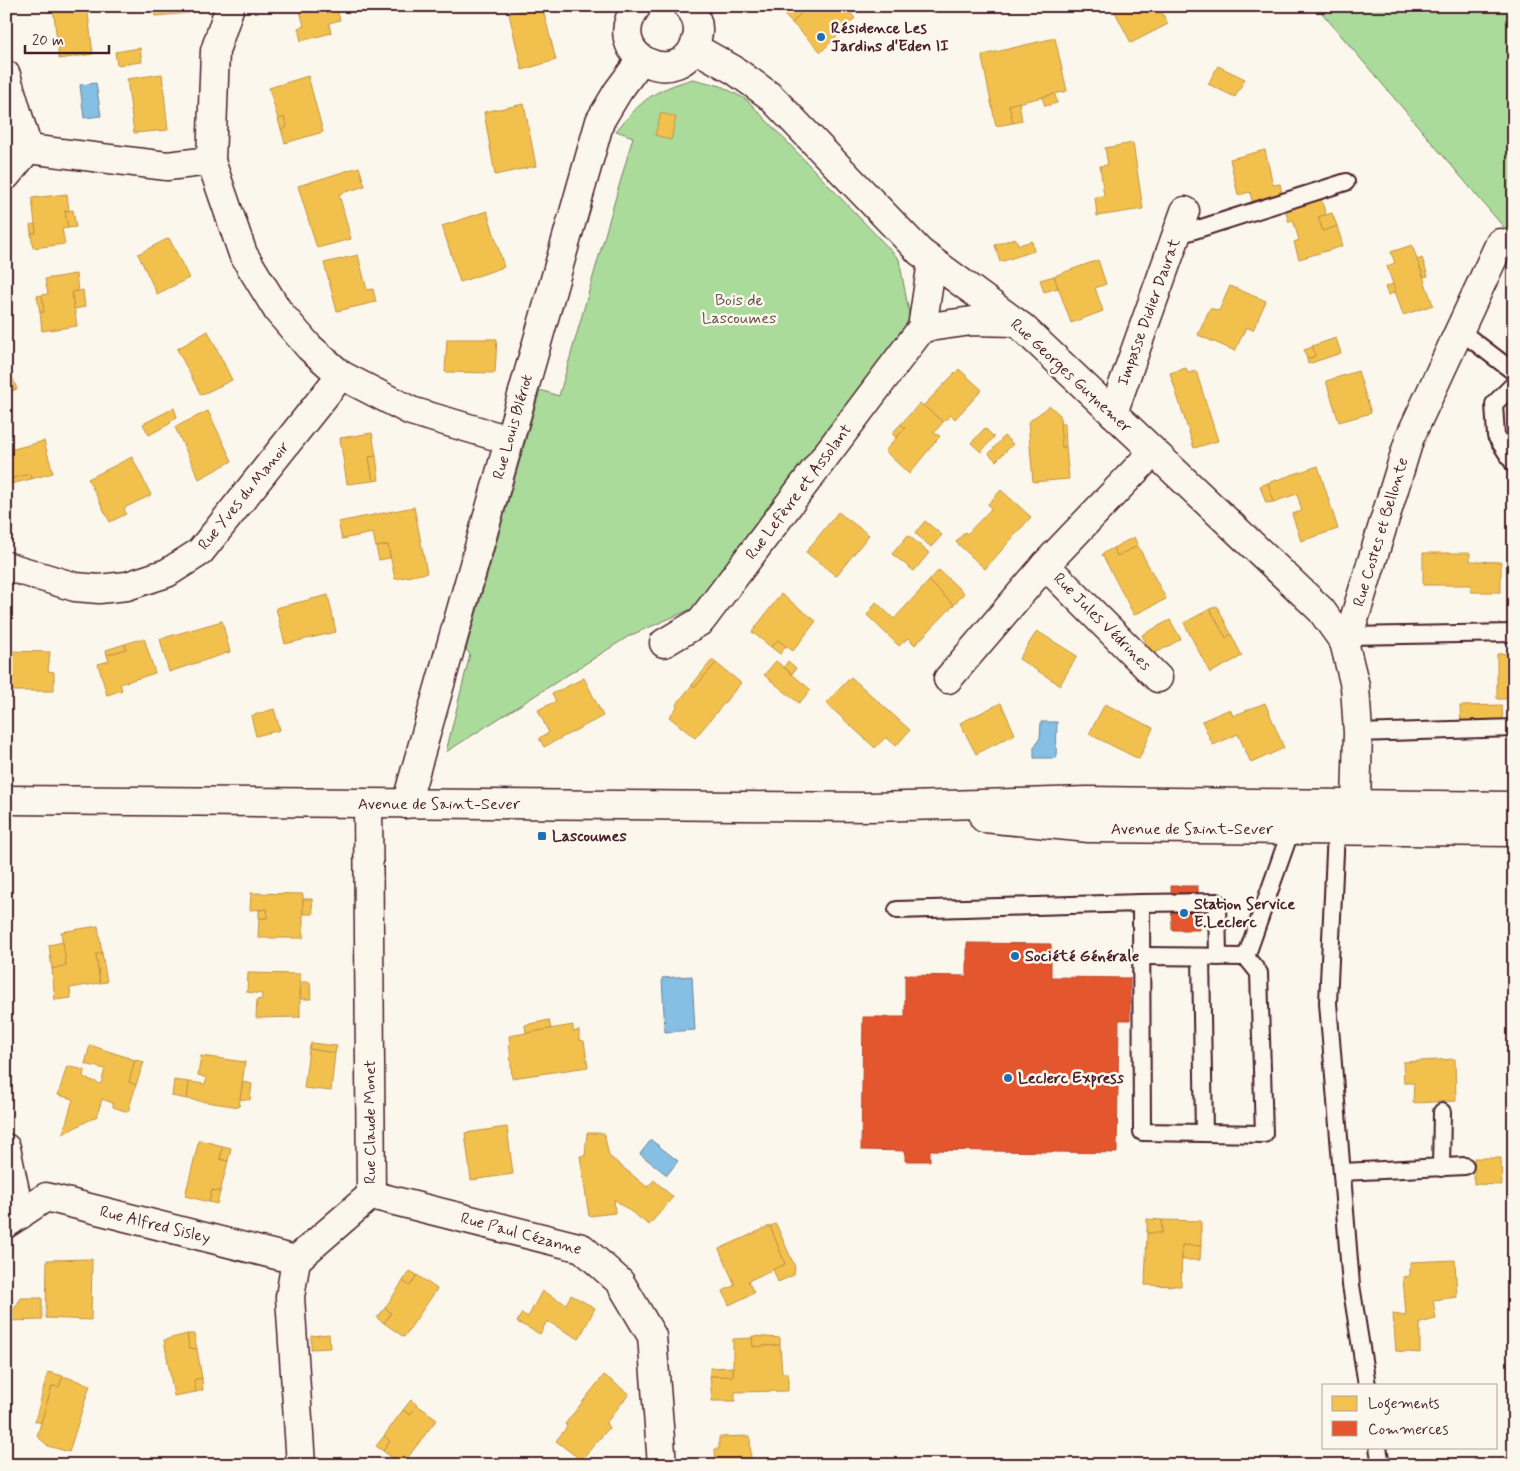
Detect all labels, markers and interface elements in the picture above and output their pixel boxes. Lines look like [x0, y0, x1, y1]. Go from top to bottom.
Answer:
place label: Résidence Les Jardins d'Eden II [831, 18, 949, 57]
scale bar [25, 22, 109, 54]
text: 20 m [32, 31, 64, 51]
marker: Résidence Les Jardins d'Eden II [815, 31, 827, 43]
street label: Impasse Didier Daurat [1113, 235, 1186, 389]
park label: Bois de Lascoumes [702, 290, 776, 329]
street label: Rue Georges Guynemer [1005, 314, 1137, 439]
street label: Rue Louis Blériot [488, 372, 538, 482]
street label: Rue Lefèvre et Assolant [741, 420, 857, 564]
street label: Rue Yves du Manoir [194, 437, 295, 555]
street label: Rue Costes et Bellonte [1348, 455, 1414, 609]
street label: Rue Jules Védrines [1048, 568, 1156, 676]
street label: Avenue de Saint-Sever [358, 794, 521, 815]
street label: Avenue de Saint-Sever [1111, 819, 1274, 840]
place label: Lascoumes [552, 826, 627, 847]
marker: Lascoumes [536, 830, 548, 842]
place label: Station Service E.Leclerc [1194, 894, 1295, 933]
marker: Station Service E.Leclerc [1178, 907, 1190, 919]
place label: Société Générale [1025, 946, 1139, 967]
marker: Société Générale [1009, 950, 1021, 962]
street label: Rue Claude Monet [360, 1060, 381, 1184]
place label: Leclerc Express [1018, 1068, 1125, 1089]
marker: Leclerc Express [1002, 1072, 1014, 1084]
street label: Rue Alfred Sisley [97, 1201, 213, 1249]
street label: Rue Paul Cézanne [458, 1208, 584, 1260]
legend [1322, 1384, 1498, 1448]
text: Logements [1368, 1394, 1440, 1415]
text: Commerces [1368, 1420, 1448, 1440]

